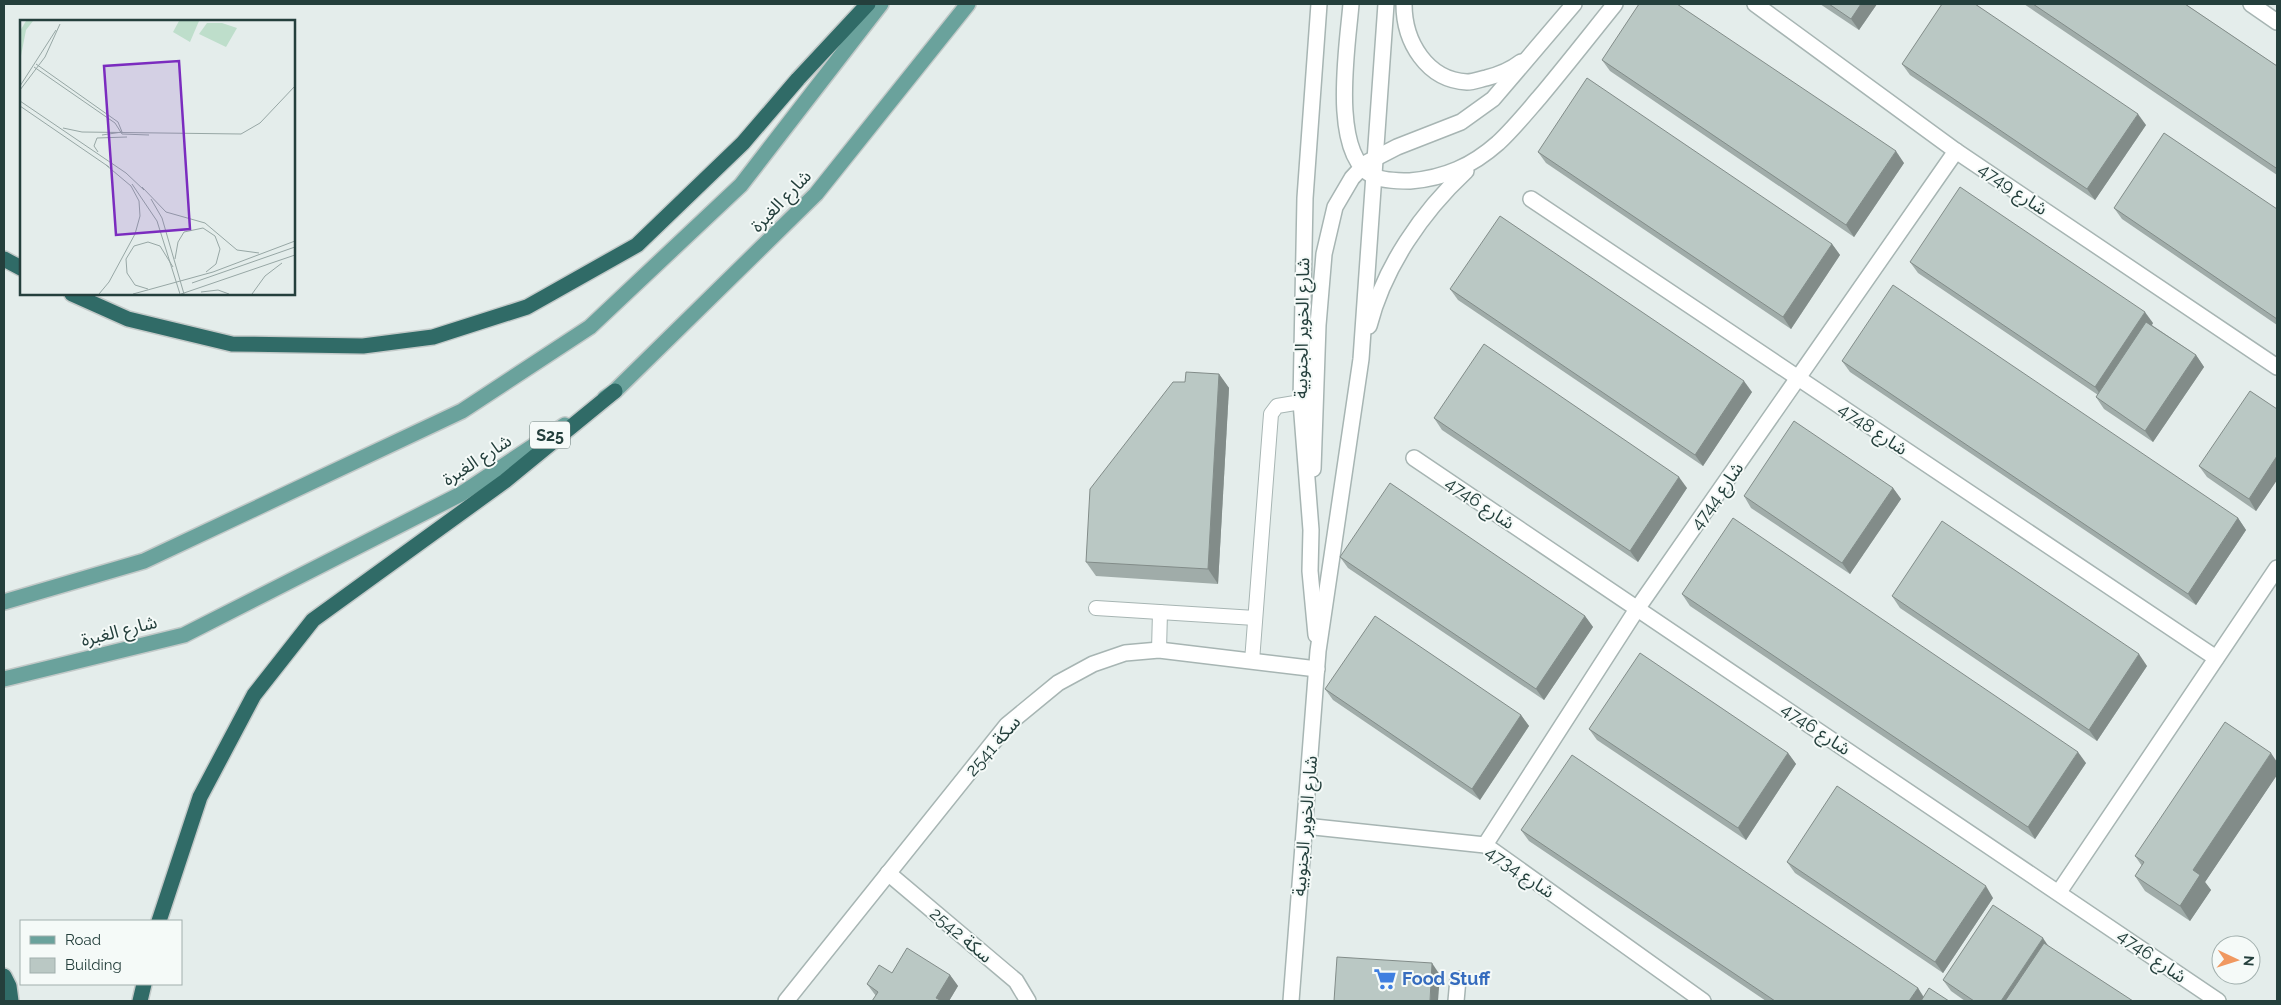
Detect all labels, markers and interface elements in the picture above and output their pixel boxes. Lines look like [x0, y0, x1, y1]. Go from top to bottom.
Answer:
inset map [20, 20, 295, 295]
street label: 4749 شارع [1973, 158, 2052, 223]
street label: شارع الغبرة [746, 165, 818, 239]
street label: شارع الخوير الجنوبية [1290, 257, 1317, 399]
street label: 4748 شارع [1833, 398, 1912, 463]
road number: S25 [530, 422, 570, 448]
street label: شارع الغبرة [438, 430, 517, 493]
street label: 4744 شارع [1686, 458, 1751, 536]
street label: 4746 شارع [1440, 472, 1519, 537]
street label: شارع الغبرة [79, 611, 160, 654]
street label: 4746 شارع [1776, 698, 1855, 763]
street label: سكة 2541 [961, 711, 1025, 780]
street label: شارع الخوير الجنوبية [1288, 755, 1325, 898]
street label: 4734 شارع [1480, 841, 1559, 906]
street label: سكة 2542 [926, 902, 997, 967]
legend [20, 920, 182, 985]
street label: 4746 شارع [2112, 924, 2191, 990]
text: Road [65, 931, 101, 949]
north arrow [2211, 935, 2261, 985]
text: N [2241, 955, 2257, 967]
text: Building [65, 956, 122, 974]
supermarket icon: Food Stuff [1372, 966, 1398, 992]
place label: Food Stuff [1402, 968, 1490, 989]

